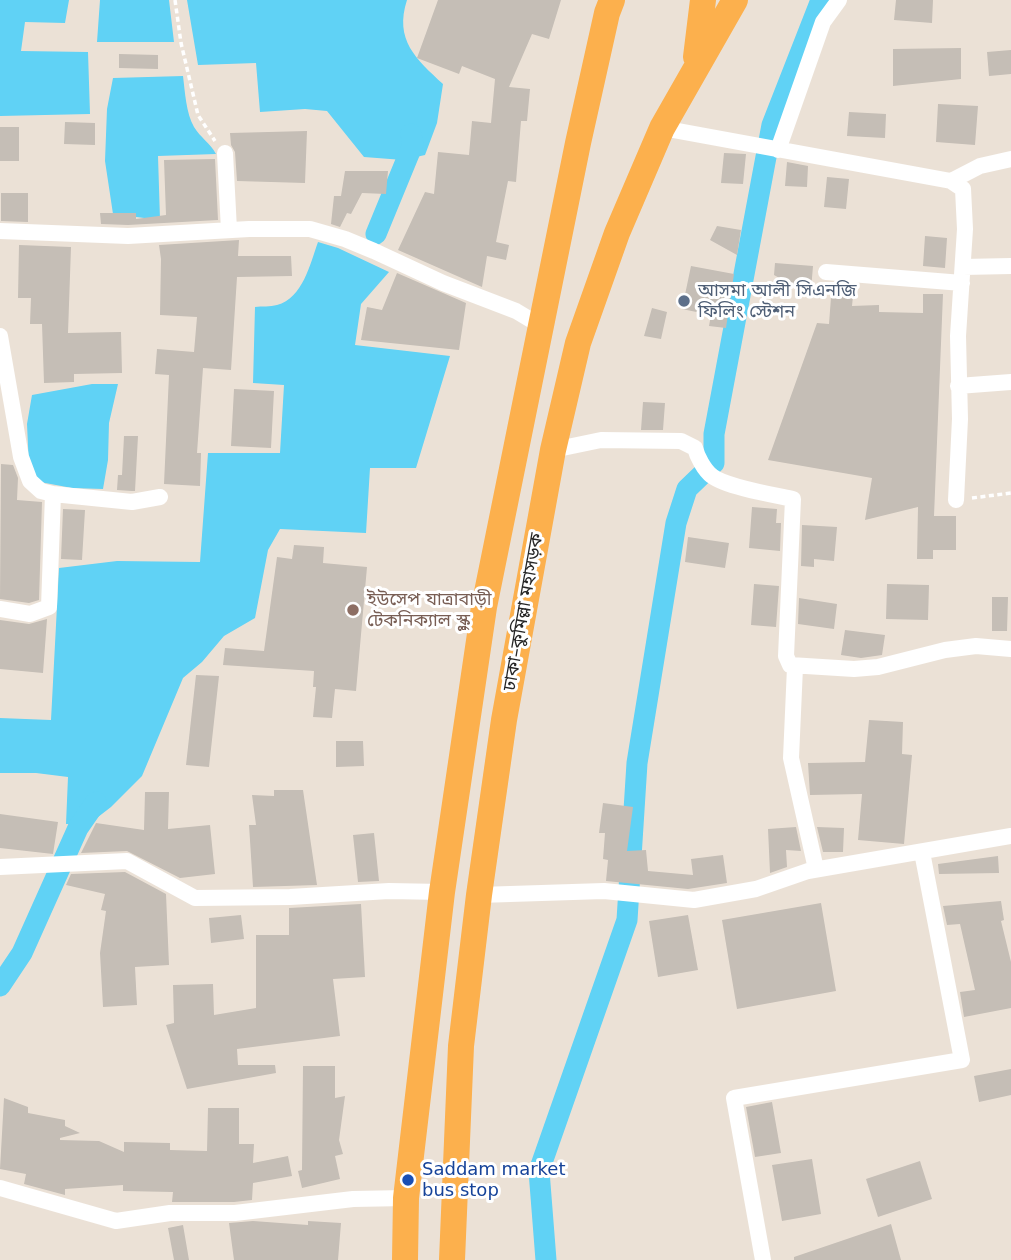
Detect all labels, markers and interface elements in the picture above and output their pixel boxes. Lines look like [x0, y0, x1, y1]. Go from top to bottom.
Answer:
place label: আসমা আলী সিএনজি ফিলিং স্টেশন [698, 280, 856, 322]
marker: আসমা আলী সিএনজি ফিলিং স্টেশন [676, 293, 692, 309]
street label: ঢাকা–কুমিল্লা মহাসড়ক [499, 531, 549, 693]
place label: ইউসেপ যাত্রাবাড়ী টেকনিক্যাল স্কুল [367, 589, 492, 632]
marker: ইউসেপ যাত্রাবাড়ী টেকনিক্যাল স্কুল [345, 602, 361, 618]
place label: Saddam market bus stop [422, 1159, 565, 1202]
marker: Saddam market bus stop [400, 1172, 416, 1188]

